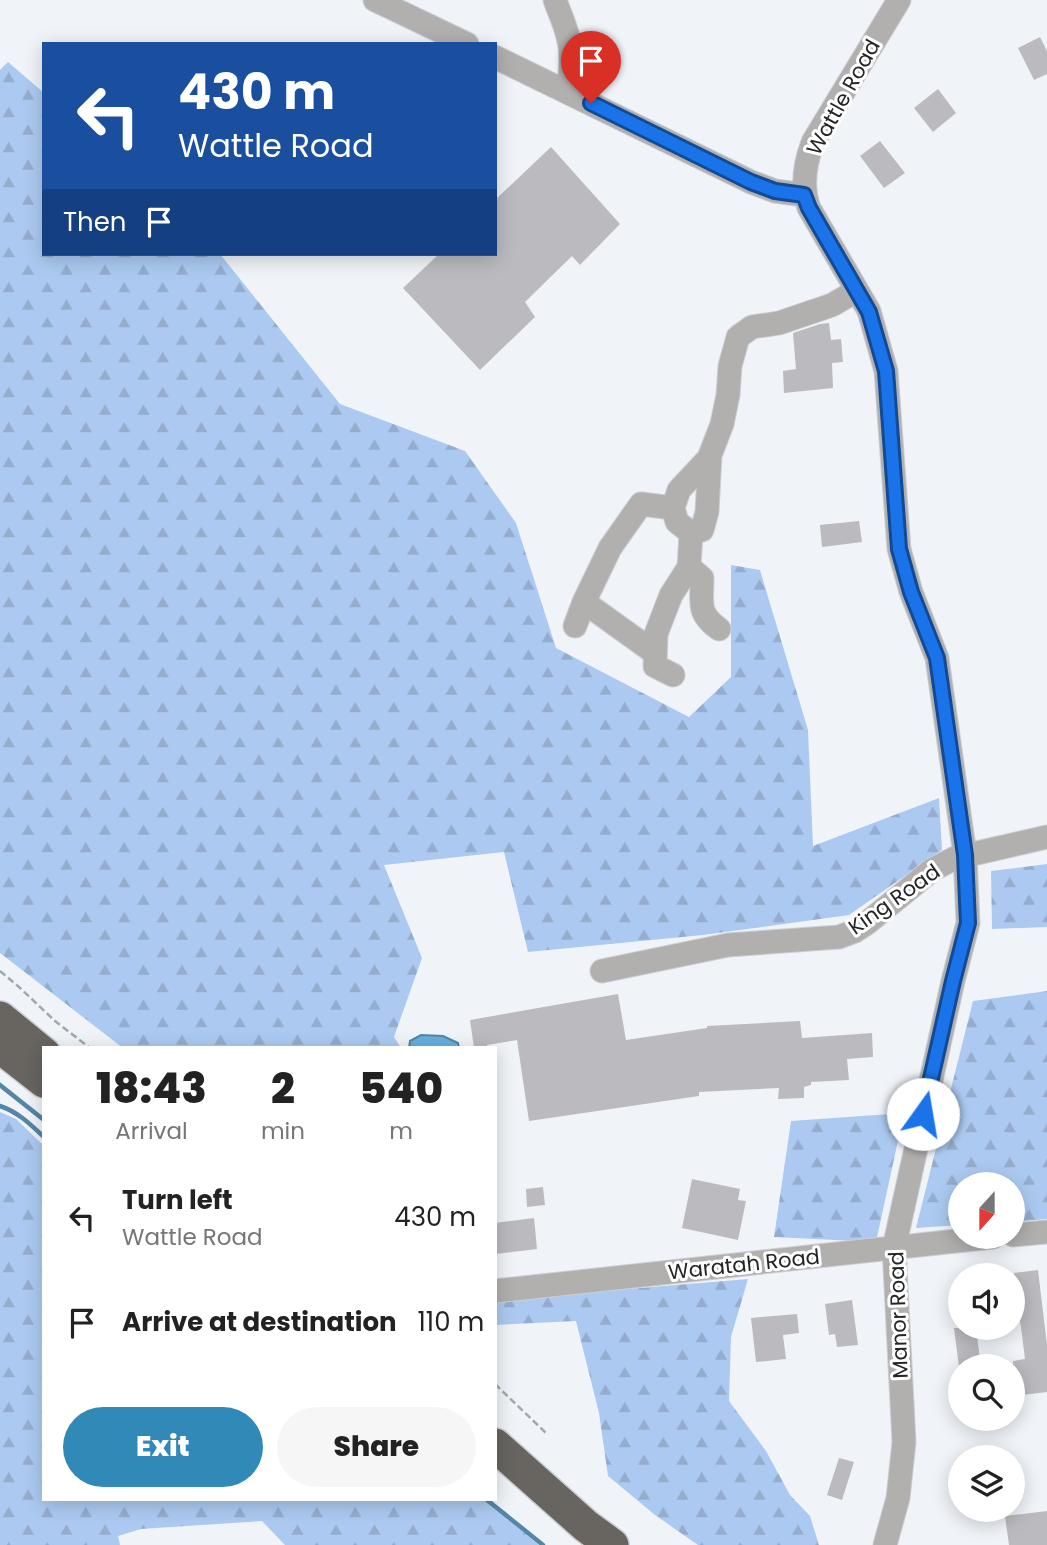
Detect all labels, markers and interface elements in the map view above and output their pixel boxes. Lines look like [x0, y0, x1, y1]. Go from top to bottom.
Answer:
pin [561, 31, 621, 103]
street label: Wattle Road [799, 34, 887, 160]
icon: arrive [572, 42, 610, 80]
text: 430 m [178, 58, 335, 126]
icon: left [63, 70, 154, 161]
text: Wattle Road [178, 123, 374, 168]
icon: arrive [140, 203, 178, 241]
text: Then [63, 204, 126, 240]
street label: King Road [842, 857, 946, 941]
text: 18:43 [96, 1059, 207, 1118]
text: 2 [271, 1059, 295, 1118]
text: 540 [359, 1059, 443, 1118]
position arrow [886, 1077, 960, 1151]
text: Arrival [115, 1115, 188, 1147]
text: min [261, 1115, 305, 1147]
text: m [389, 1115, 413, 1147]
north arrow [948, 1172, 1026, 1250]
map controls [948, 1172, 1025, 1522]
text: Turn left [122, 1182, 233, 1218]
icon: left [63, 1199, 101, 1237]
text: 430 m [394, 1199, 476, 1235]
text: Wattle Road [122, 1221, 263, 1253]
street label: Waratah Road [667, 1242, 821, 1286]
street label: Manor Road [881, 1251, 915, 1379]
button: sound [948, 1263, 1025, 1340]
icon: arrive [63, 1304, 101, 1342]
text: Arrive at destination [122, 1304, 397, 1340]
text: 110 m [418, 1304, 484, 1340]
button: search [948, 1354, 1025, 1431]
button: Exit [63, 1407, 263, 1487]
button: Share [277, 1407, 476, 1487]
button: layers [948, 1445, 1025, 1522]

